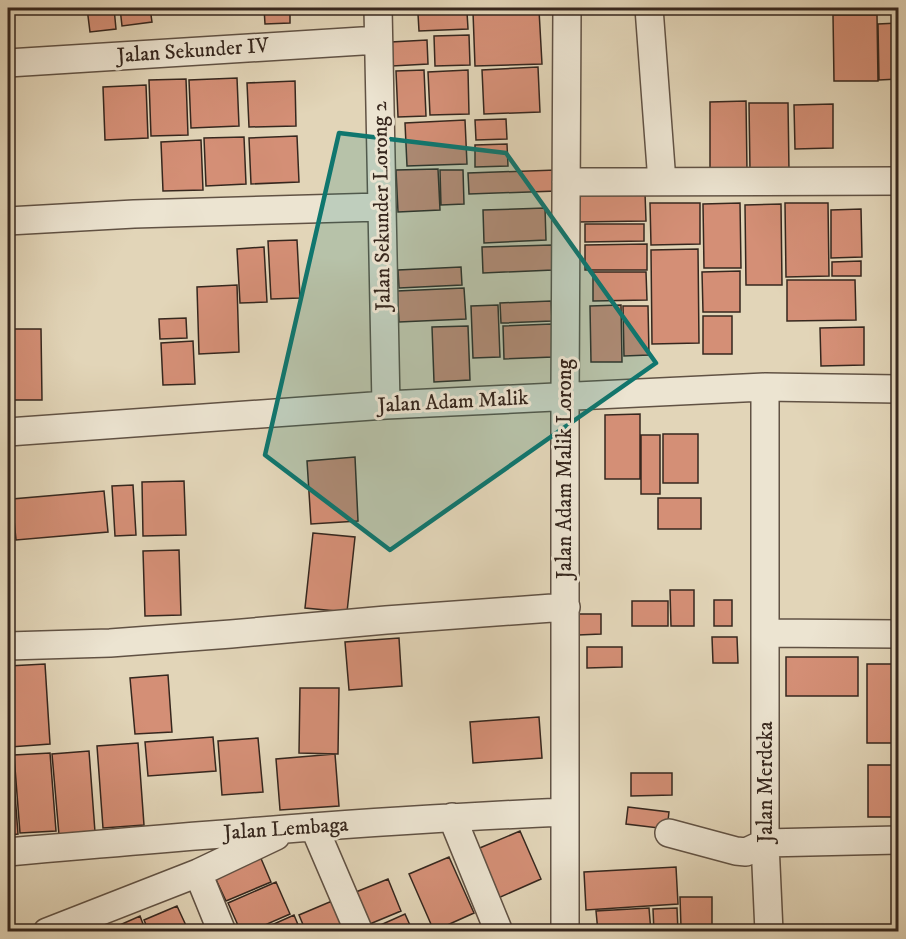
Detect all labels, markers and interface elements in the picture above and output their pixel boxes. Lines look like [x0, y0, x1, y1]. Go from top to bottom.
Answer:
street label: Jalan Sekunder IV [114, 33, 270, 69]
street label: Jalan Sekunder Lorong 2 [367, 100, 397, 313]
street label: Jalan Adam Malik Lorong [552, 358, 578, 581]
street label: Jalan Adam Malik [375, 385, 530, 419]
street label: Jalan Merdeka [753, 721, 779, 845]
street label: Jalan Lembaga [221, 812, 349, 846]

